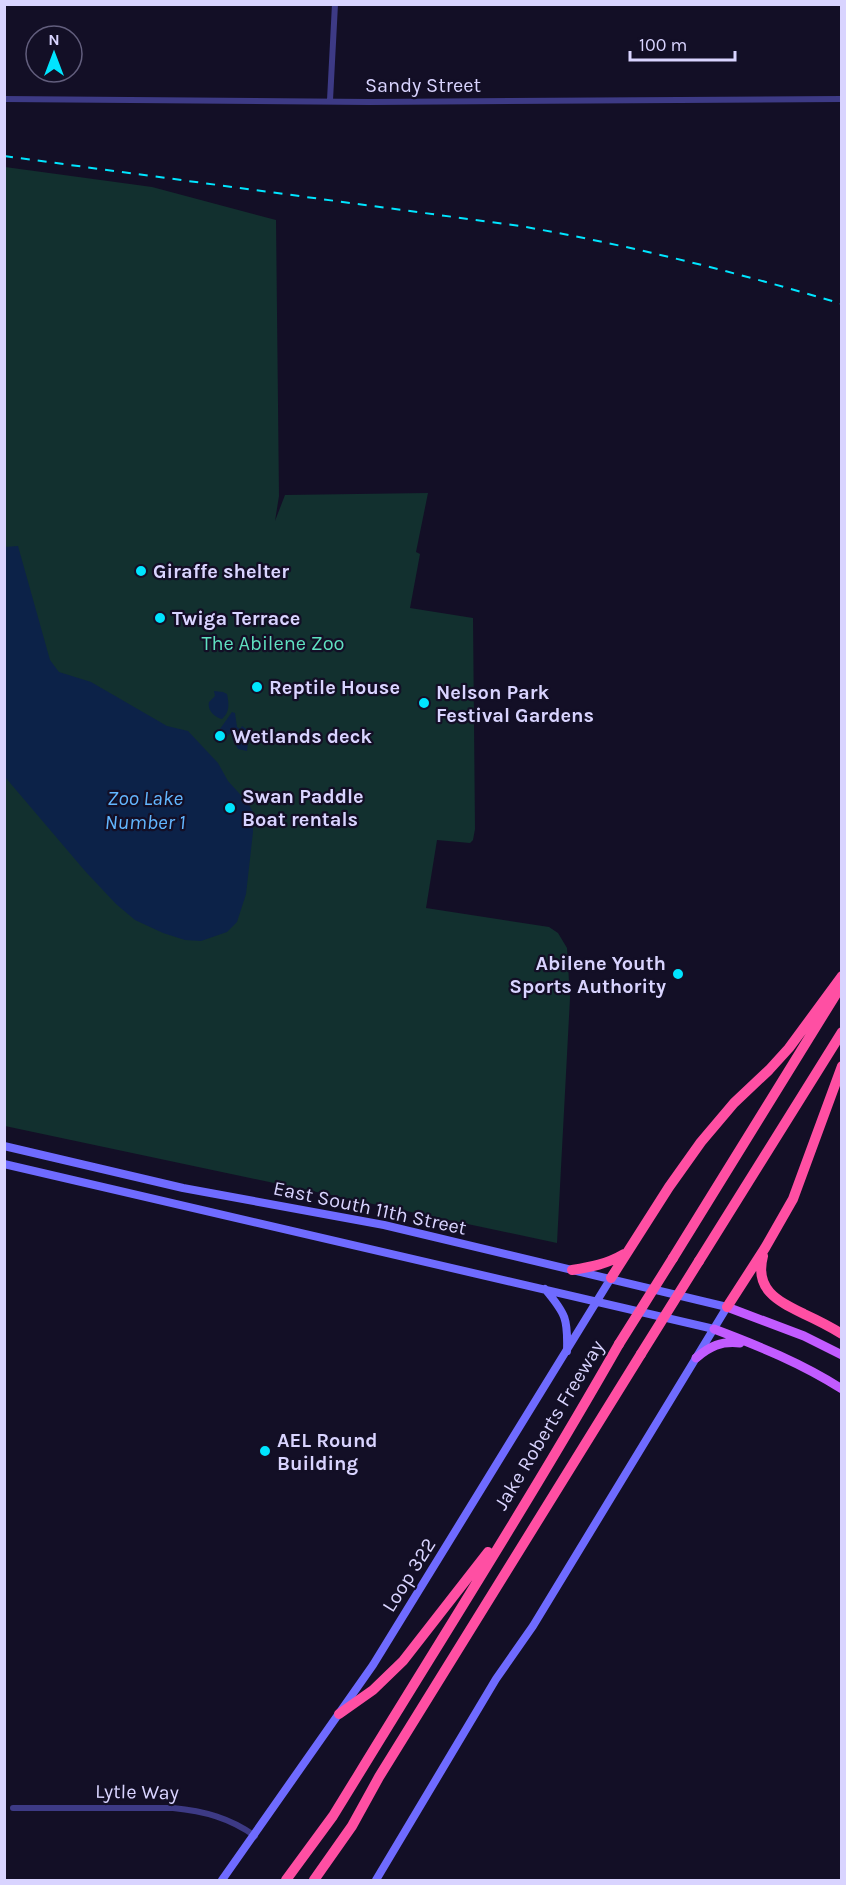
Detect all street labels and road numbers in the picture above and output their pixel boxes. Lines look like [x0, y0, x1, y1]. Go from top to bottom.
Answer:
street label: Sandy Street [365, 74, 481, 97]
street label: East South 11th Street [271, 1176, 469, 1240]
street label: Jake Roberts Freeway [489, 1336, 609, 1514]
street label: Loop 322 [377, 1534, 441, 1616]
street label: Lytle Way [95, 1780, 179, 1804]

